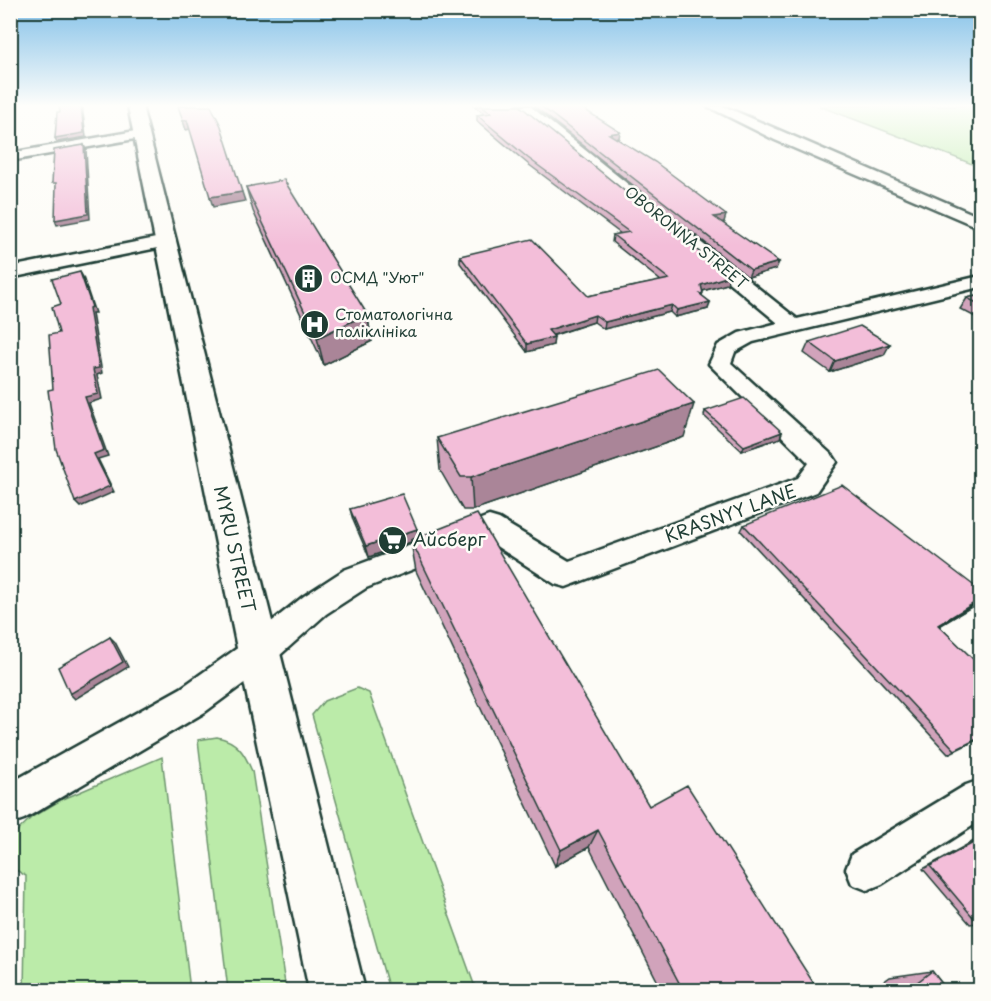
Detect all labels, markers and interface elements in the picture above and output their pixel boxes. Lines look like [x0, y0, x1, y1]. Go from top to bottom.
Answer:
street label: OBORONNA STREET [620, 180, 754, 294]
building icon: ОСМД "Уют" [293, 262, 325, 294]
place label: ОСМД "Уют" [330, 265, 425, 288]
place label: Стоматологічна поліклініка [335, 302, 453, 342]
hospital icon: Стоматологічна поліклініка [298, 308, 330, 340]
street label: KRASNYY LANE [661, 476, 800, 549]
street label: MYRU STREET [208, 483, 263, 615]
supermarket icon: Айсберг [376, 524, 408, 556]
place label: Айсберг [413, 525, 487, 552]

